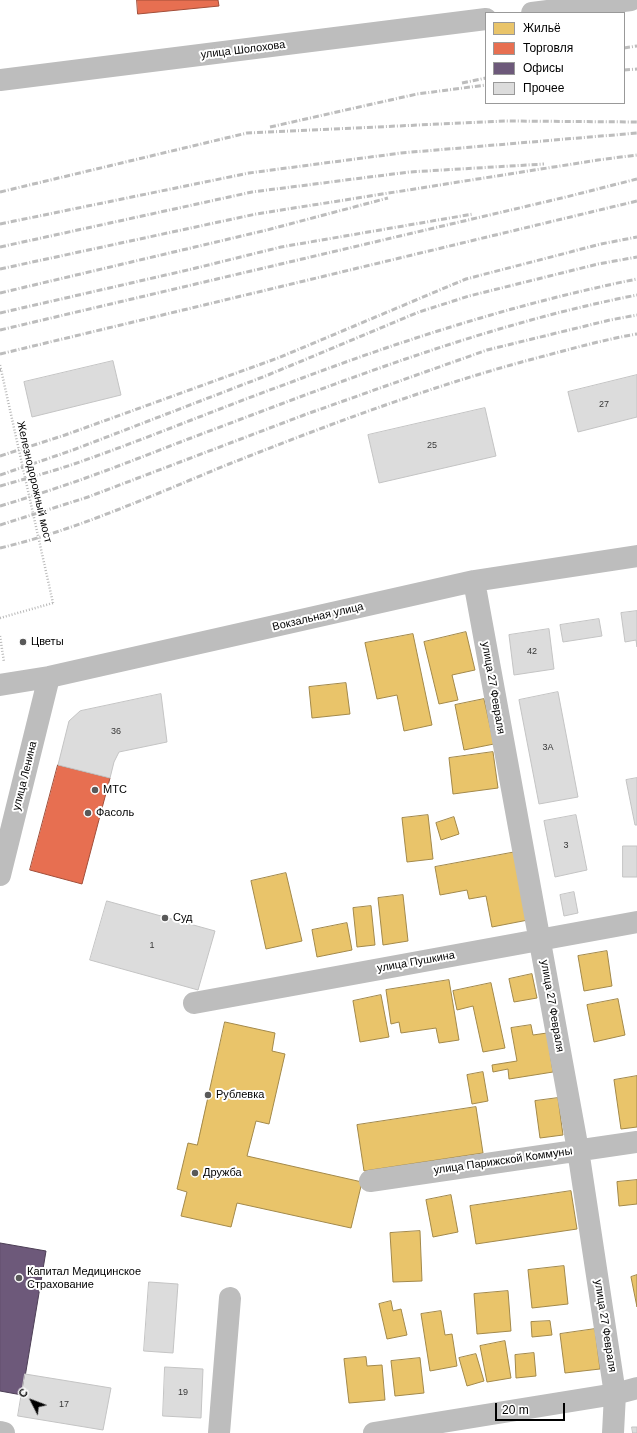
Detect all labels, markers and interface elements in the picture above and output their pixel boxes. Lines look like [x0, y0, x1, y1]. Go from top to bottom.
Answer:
legend [485, 12, 625, 104]
text: Жильё [523, 21, 561, 35]
street label: улица Шолохова [200, 38, 286, 62]
text: Торговля [523, 41, 573, 55]
text: Офисы [523, 61, 564, 75]
text: Прочее [523, 81, 564, 95]
house number: 27 [599, 400, 609, 410]
street label: Железнодорожный мост [14, 420, 54, 544]
house number: 25 [427, 441, 437, 451]
street label: Вокзальная улица [271, 600, 365, 634]
place label: Цветы [31, 635, 64, 649]
marker: Цветы [18, 637, 28, 647]
street label: улица 27 Февраля [478, 641, 508, 735]
house number: 42 [527, 647, 537, 657]
house number: 36 [111, 727, 121, 737]
street label: улица Ленина [10, 740, 40, 812]
house number: 3А [542, 743, 554, 753]
place label: МТС [103, 783, 127, 797]
marker: МТС [90, 785, 100, 795]
place label: Фасоль [96, 806, 134, 820]
marker: Фасоль [83, 808, 93, 818]
house number: 3 [563, 841, 569, 851]
place label: Суд [173, 911, 192, 925]
marker: Суд [160, 913, 170, 923]
house number: 1 [149, 941, 155, 951]
street label: улица Пушкина [376, 949, 456, 975]
street label: улица 27 Февраля [537, 959, 567, 1053]
place label: Рублевка [216, 1088, 264, 1102]
marker: Рублевка [203, 1090, 213, 1100]
street label: улица Парижской Коммуны [433, 1145, 573, 1177]
place label: Дружба [203, 1166, 242, 1180]
marker: Дружба [190, 1168, 200, 1178]
place label: Капитал Медицинское Страхование [27, 1265, 141, 1291]
marker: Капитал Медицинское Страхование [14, 1273, 24, 1283]
street label: улица 27 Февраля [591, 1279, 619, 1373]
north arrow [12, 1381, 52, 1421]
text: С [16, 1386, 30, 1400]
house number: 19 [178, 1388, 188, 1398]
scale bar [497, 1395, 567, 1421]
house number: 17 [59, 1400, 69, 1410]
text: 20 m [502, 1403, 529, 1417]

